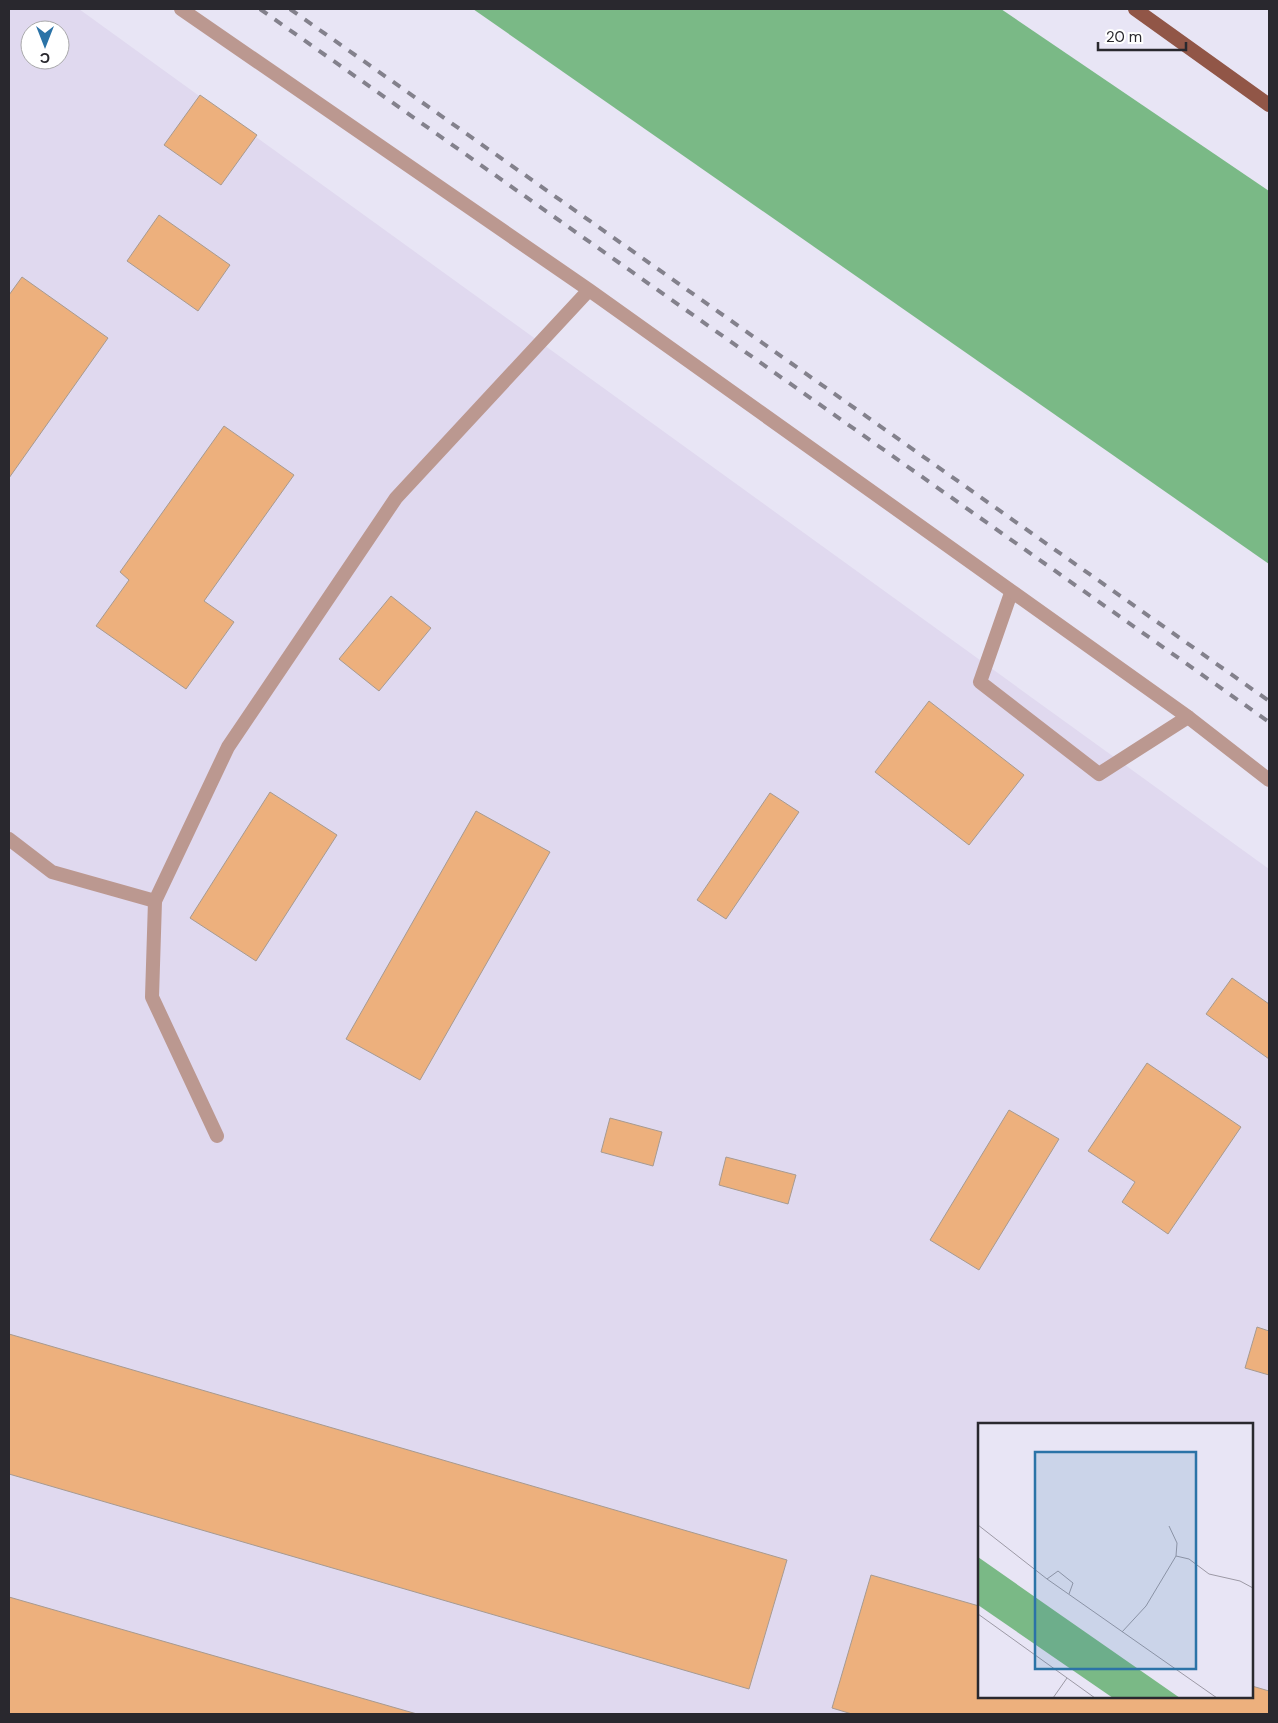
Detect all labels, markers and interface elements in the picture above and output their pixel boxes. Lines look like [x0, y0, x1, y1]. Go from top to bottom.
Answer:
north arrow [20, 20, 70, 70]
scale bar [1098, 20, 1186, 52]
text: 20 m [1106, 27, 1142, 47]
text: С [40, 49, 50, 67]
inset map [978, 1423, 1253, 1698]

